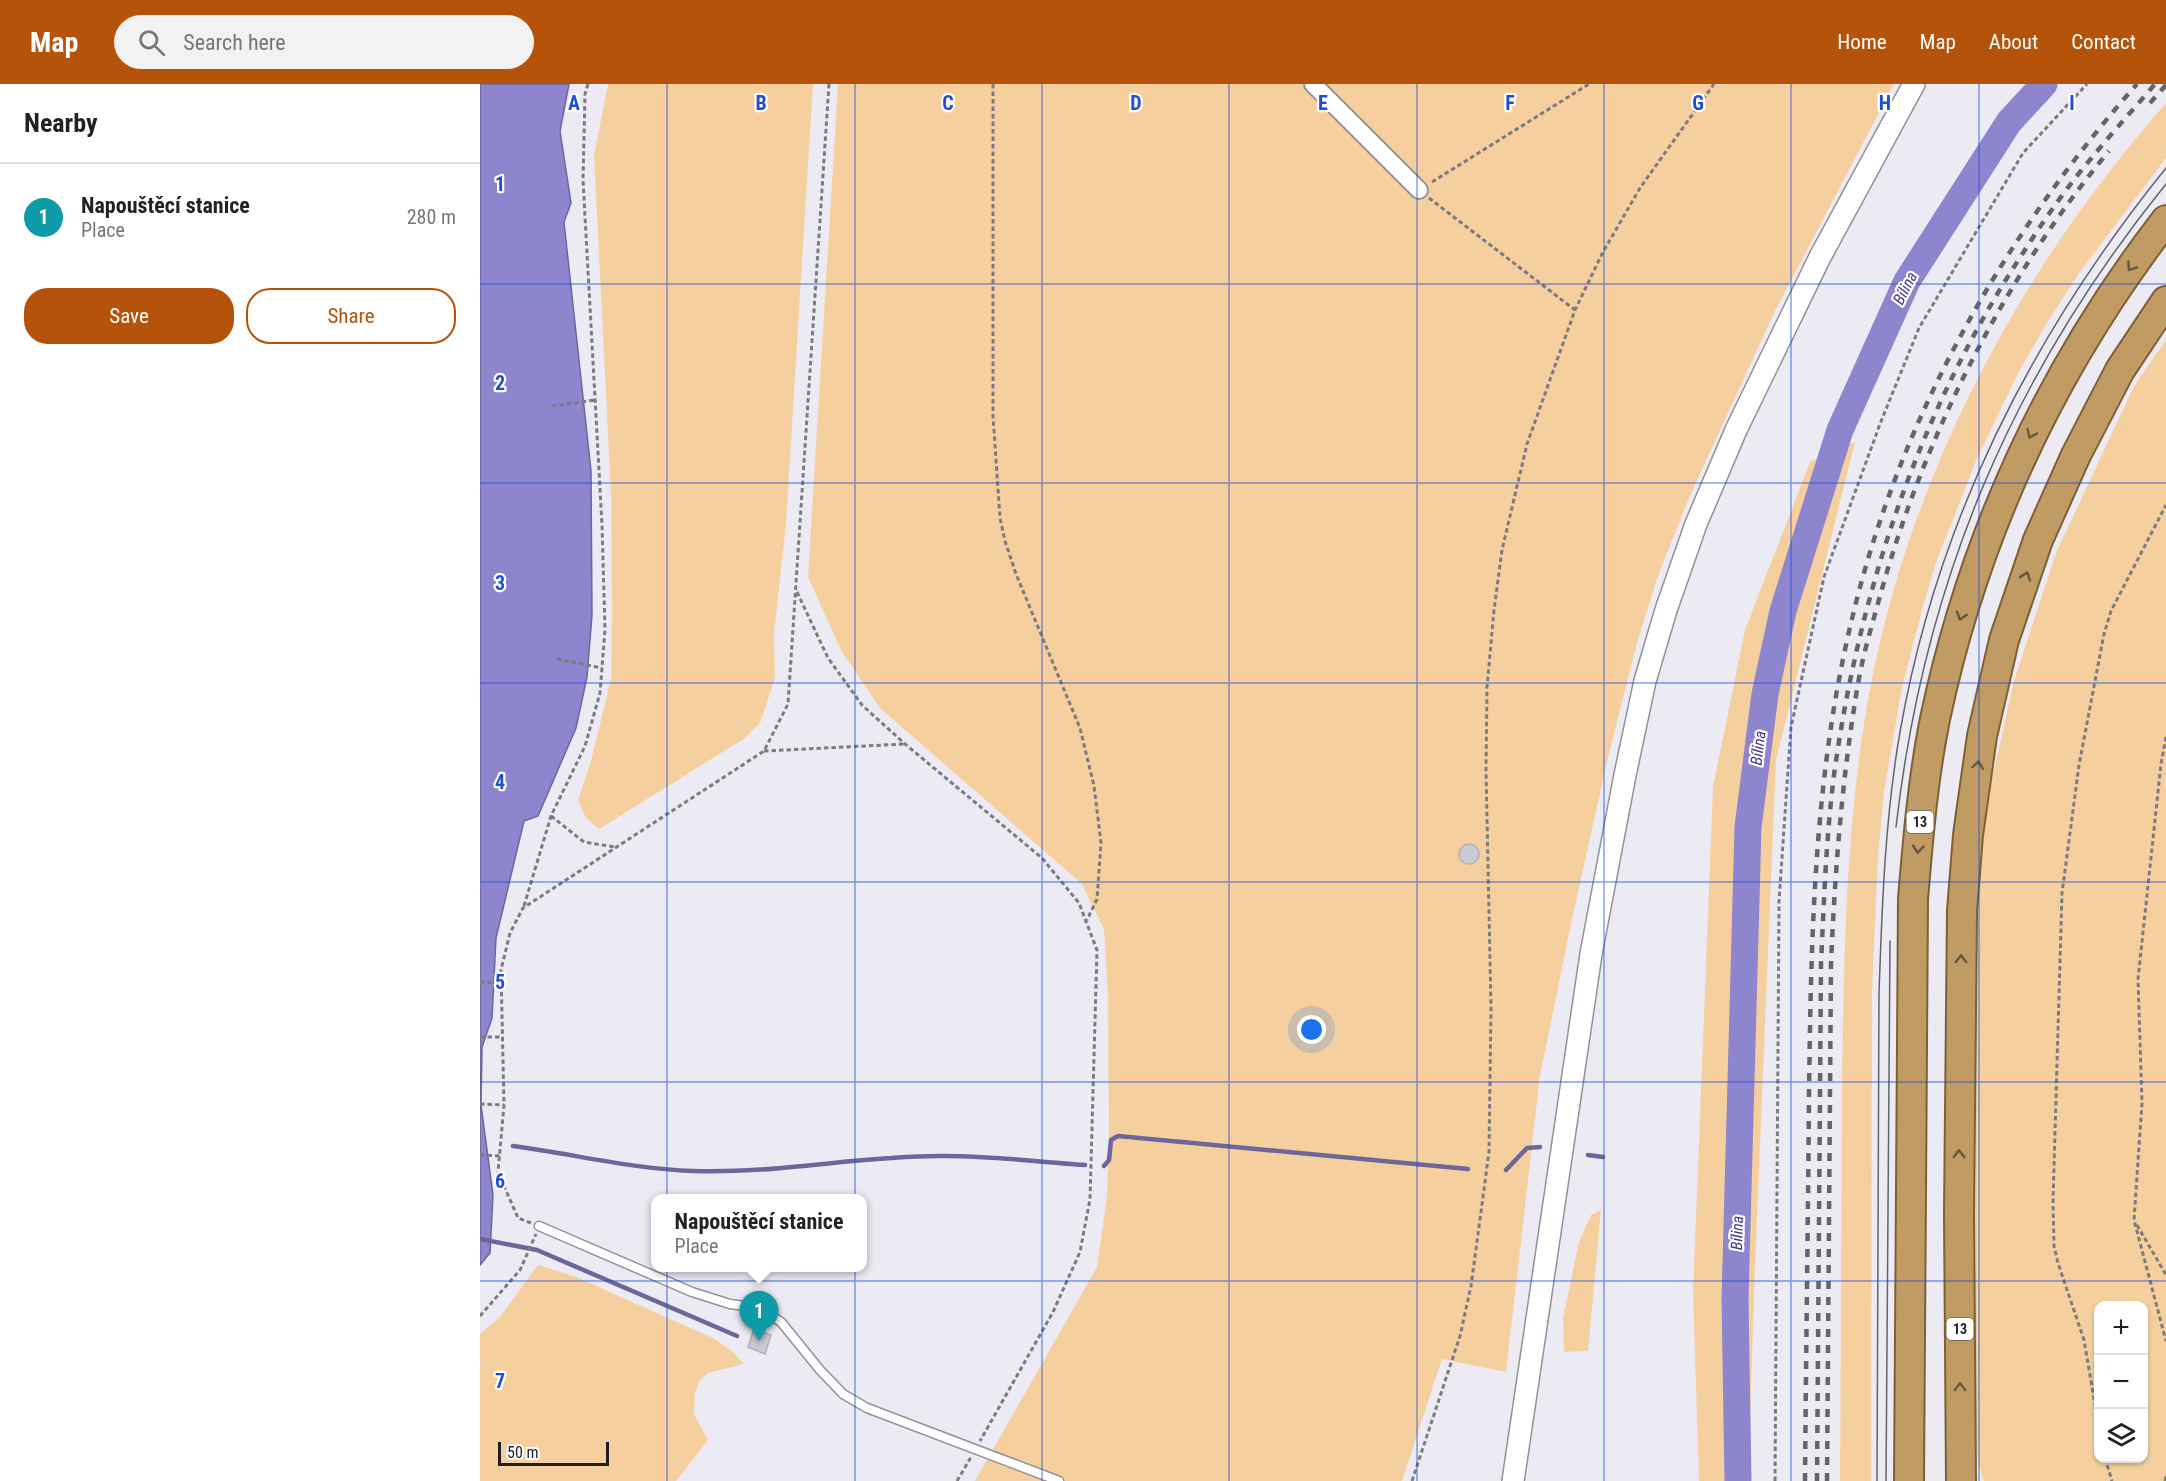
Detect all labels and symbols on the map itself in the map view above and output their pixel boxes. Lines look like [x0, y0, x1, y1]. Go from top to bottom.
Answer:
text: A [568, 91, 580, 115]
text: B [755, 91, 767, 115]
text: C [942, 91, 954, 115]
text: D [1130, 91, 1142, 115]
text: E [1318, 91, 1328, 115]
text: F [1505, 91, 1515, 115]
text: G [1692, 91, 1704, 115]
text: H [1879, 91, 1891, 115]
text: I [2069, 91, 2075, 115]
text: 1 [495, 172, 505, 196]
one-way arrow [2127, 260, 2138, 271]
water label: Bílina [1889, 268, 1921, 308]
text: 2 [495, 371, 505, 395]
one-way arrow [2026, 428, 2038, 439]
text: 3 [495, 571, 505, 595]
one-way arrow [2018, 571, 2031, 582]
one-way arrow [1955, 610, 1968, 621]
water label: Bílina [1746, 730, 1770, 766]
one-way arrow [1971, 760, 1983, 769]
text: 4 [495, 770, 505, 794]
road number: 13 [1906, 811, 1934, 833]
one-way arrow [1911, 844, 1924, 853]
one-way arrow [1954, 954, 1967, 963]
text: 5 [495, 970, 505, 994]
your location [1297, 1015, 1326, 1044]
one-way arrow [1953, 1149, 1965, 1158]
text: 6 [495, 1169, 505, 1193]
water label: Bílina [1727, 1216, 1747, 1250]
pin: 1 [740, 1292, 778, 1341]
road number: 13 [1946, 1318, 1974, 1340]
text: 7 [495, 1369, 505, 1393]
one-way arrow [1954, 1383, 1966, 1392]
scale bar [498, 1439, 609, 1466]

